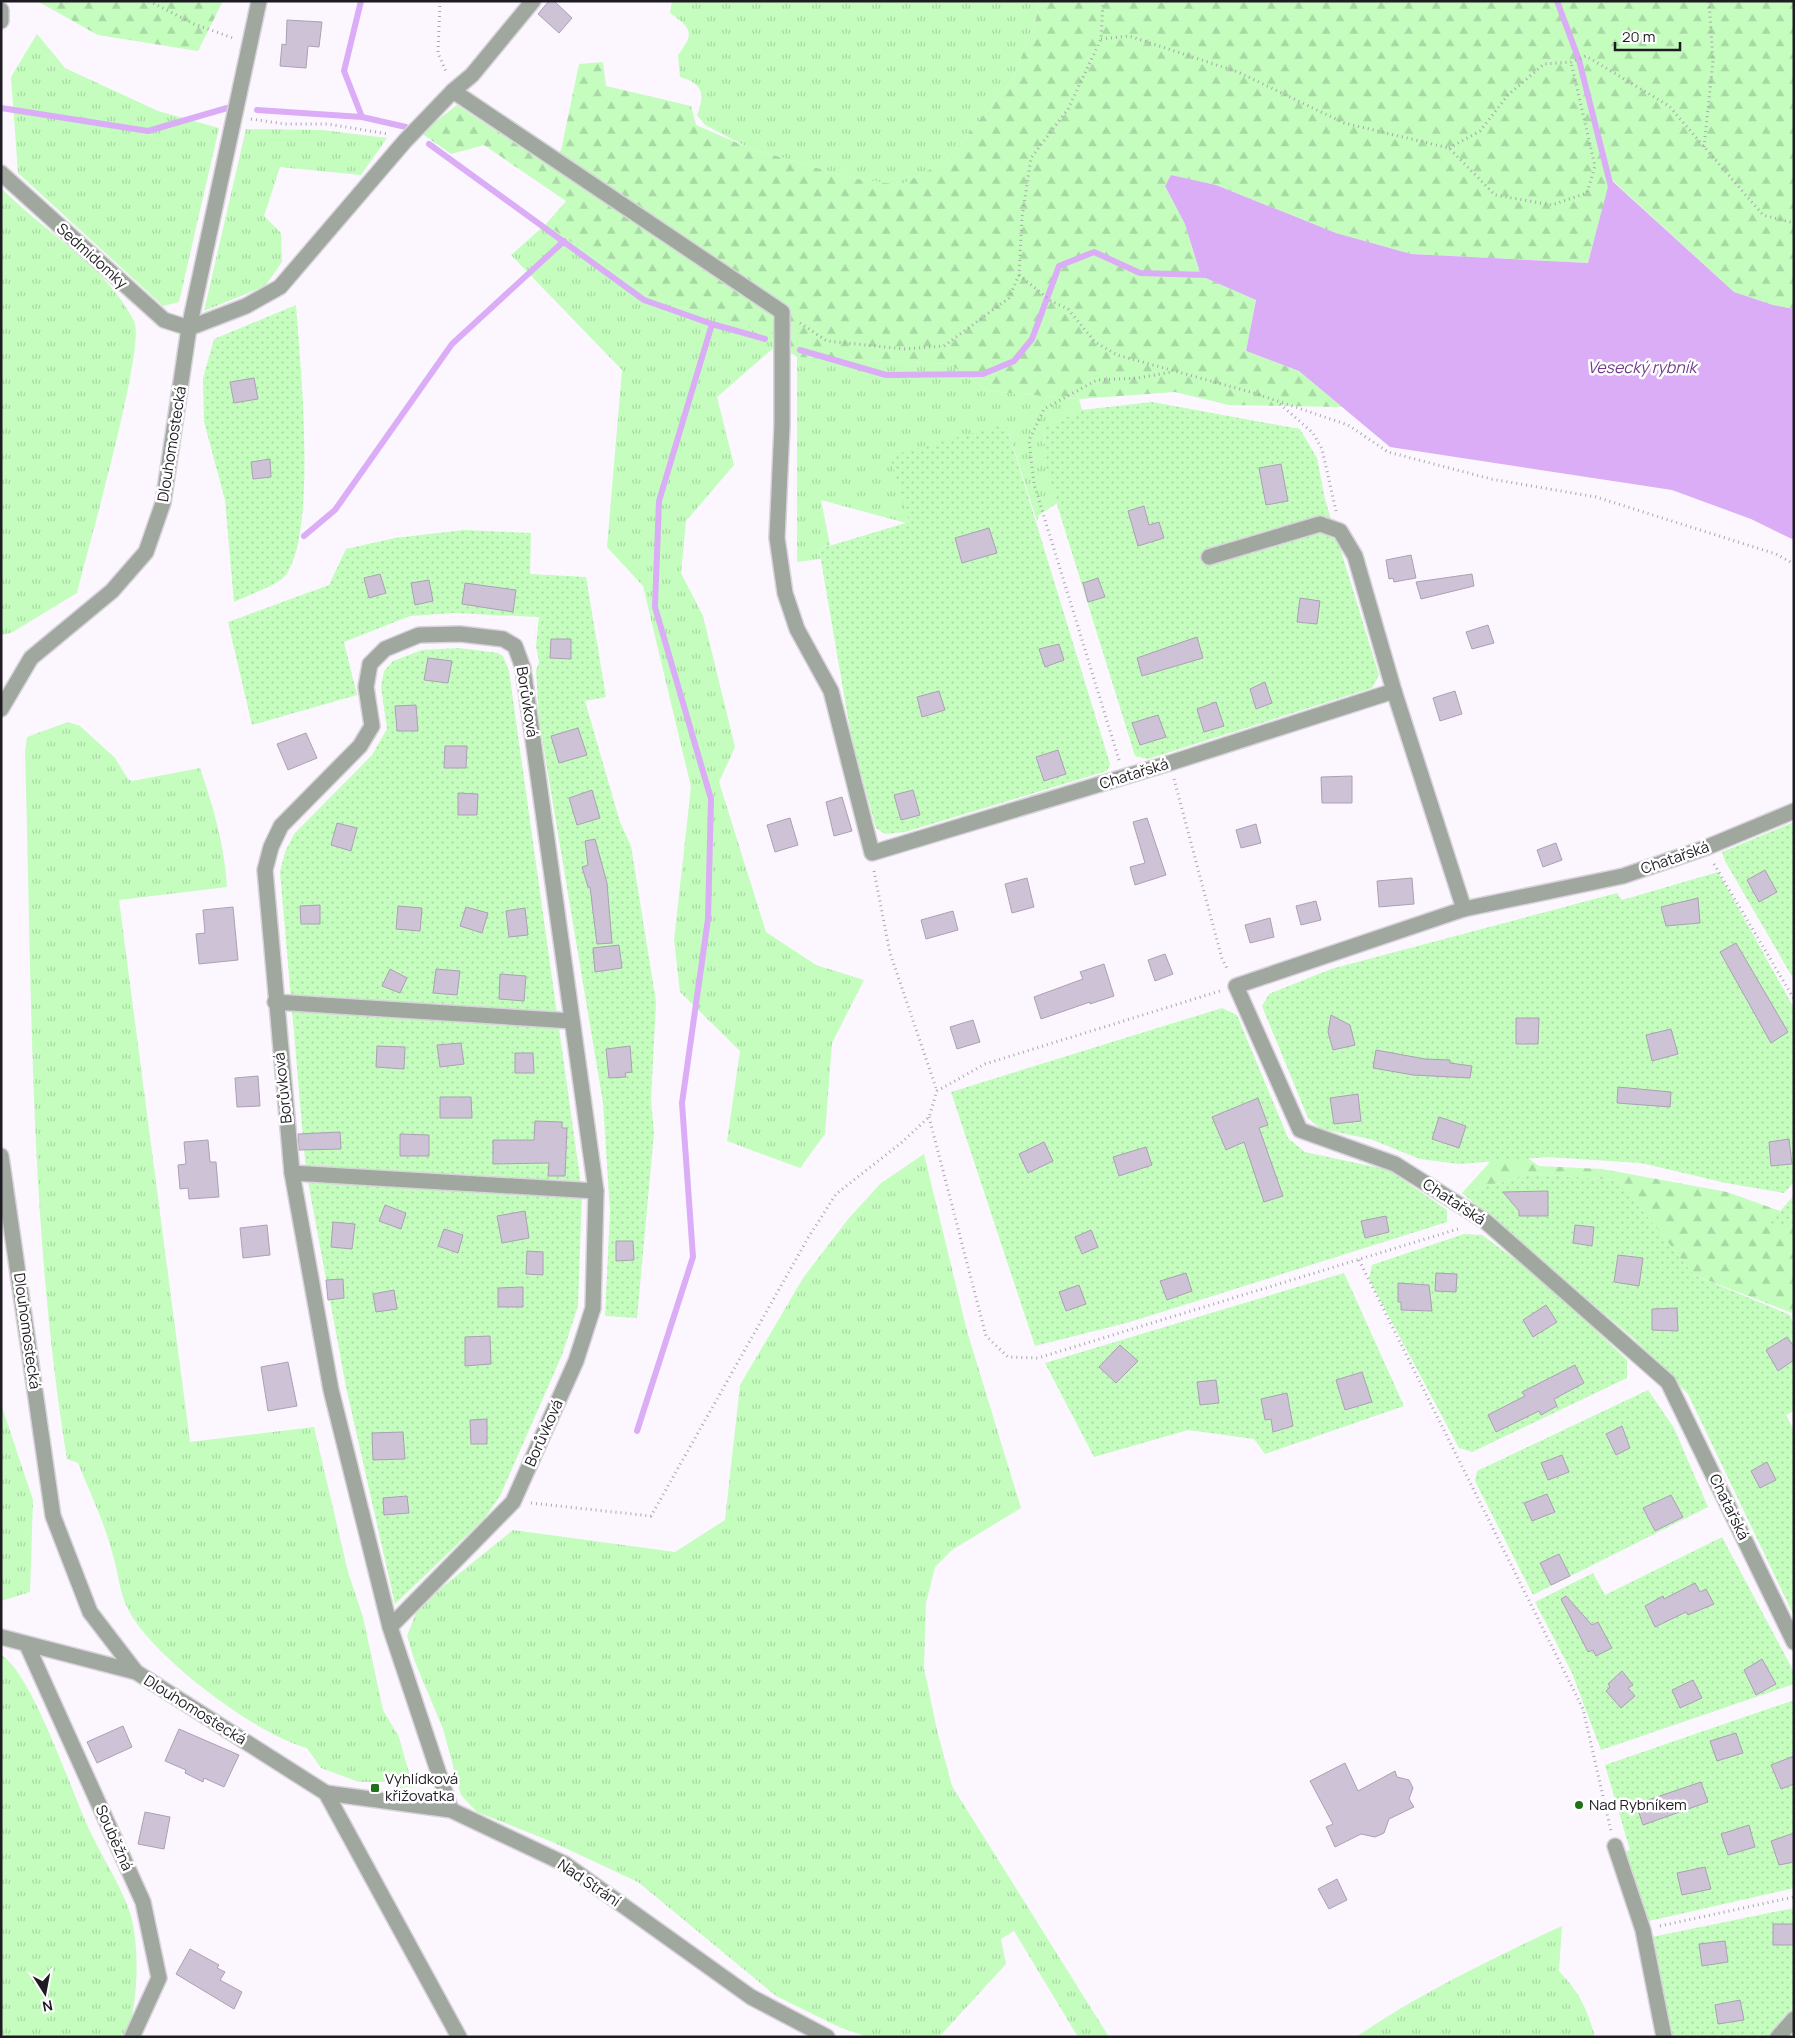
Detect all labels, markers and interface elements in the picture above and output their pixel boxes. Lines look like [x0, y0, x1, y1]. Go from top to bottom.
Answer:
scale bar [1615, 20, 1680, 52]
text: 20 m [1622, 26, 1655, 47]
street label: Sedmidomky [52, 218, 132, 293]
water label: Vesecký rybník [1588, 356, 1699, 378]
street label: Dlouhomostecká [152, 384, 191, 503]
street label: Borůvková [512, 665, 543, 739]
street label: Chatařská [1097, 753, 1171, 794]
street label: Chatařská [1638, 836, 1712, 879]
street label: Borůvková [268, 1051, 297, 1125]
street label: Chatařská [1419, 1173, 1490, 1230]
street label: Dlouhomostecká [9, 1272, 46, 1390]
street label: Borůvková [519, 1396, 568, 1470]
street label: Chatařská [1704, 1470, 1754, 1543]
street label: Dlouhomostecká [140, 1670, 250, 1749]
place label: Vyhlídková křižovatka [385, 1768, 458, 1806]
marker: Vyhlídková křižovatka [369, 1782, 381, 1794]
place label: Nad Rybníkem [1589, 1794, 1687, 1815]
marker: Nad Rybníkem [1573, 1799, 1585, 1811]
street label: Souběžná [91, 1802, 138, 1874]
street label: Nad Strání [554, 1854, 625, 1912]
north arrow [20, 1968, 70, 2018]
text: N [41, 1996, 54, 2017]

